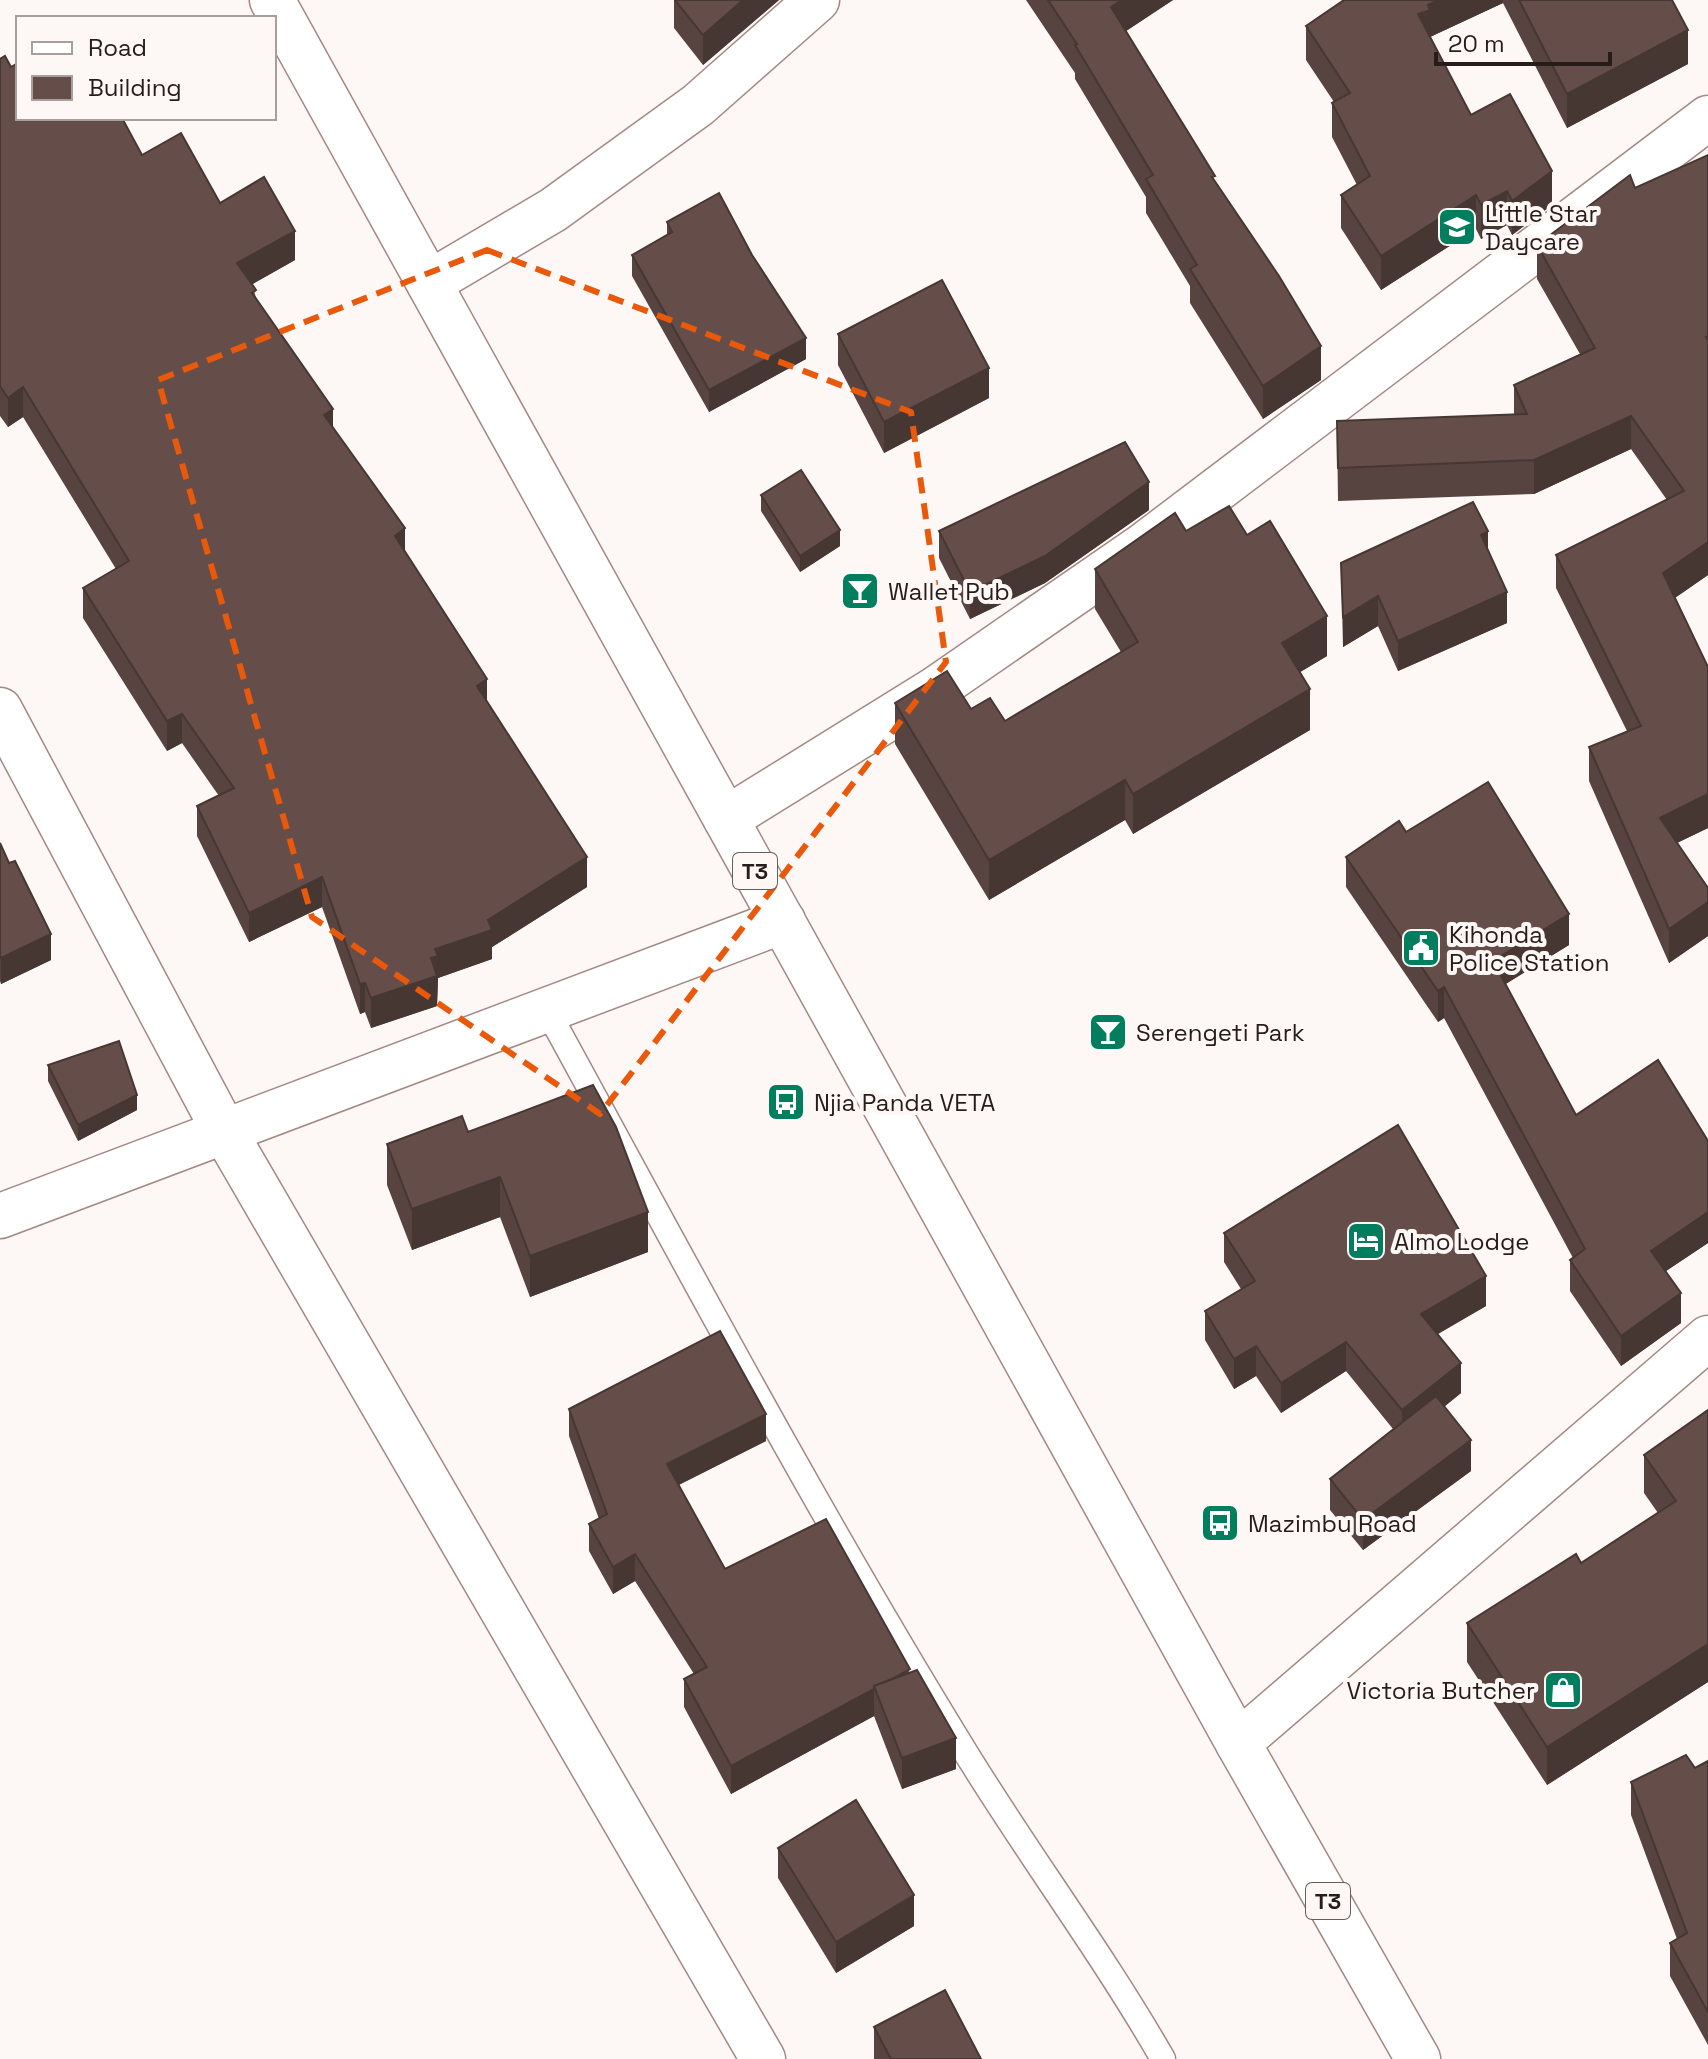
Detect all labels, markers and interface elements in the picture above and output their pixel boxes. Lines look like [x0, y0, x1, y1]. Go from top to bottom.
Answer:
legend [16, 16, 276, 120]
scale bar [1436, 16, 1610, 66]
text: 20 m [1448, 28, 1505, 59]
text: Road [88, 32, 147, 63]
text: Building [88, 72, 182, 103]
place label: Little Star Daycare [1485, 198, 1598, 257]
school or university icon: Little Star Daycare [1436, 206, 1478, 248]
bar icon: Wallet Pub [839, 570, 881, 612]
place label: Wallet Pub [888, 576, 1010, 607]
road number: T3 [733, 853, 777, 889]
place label: Kihonda Police Station [1449, 919, 1610, 978]
public building icon: Kihonda Police Station [1400, 927, 1442, 969]
bar icon: Serengeti Park [1087, 1011, 1129, 1053]
place label: Serengeti Park [1136, 1017, 1305, 1048]
bus stop icon: Njia Panda VETA [765, 1081, 807, 1123]
place label: Njia Panda VETA [814, 1087, 995, 1118]
hotel icon: Almo Lodge [1345, 1220, 1387, 1262]
place label: Almo Lodge [1394, 1226, 1530, 1257]
bus stop icon: Mazimbu Road [1199, 1502, 1241, 1544]
place label: Mazimbu Road [1248, 1508, 1417, 1539]
shop icon: Victoria Butcher [1542, 1669, 1584, 1711]
place label: Victoria Butcher [1347, 1675, 1535, 1706]
road number: T3 [1306, 1883, 1350, 1919]

